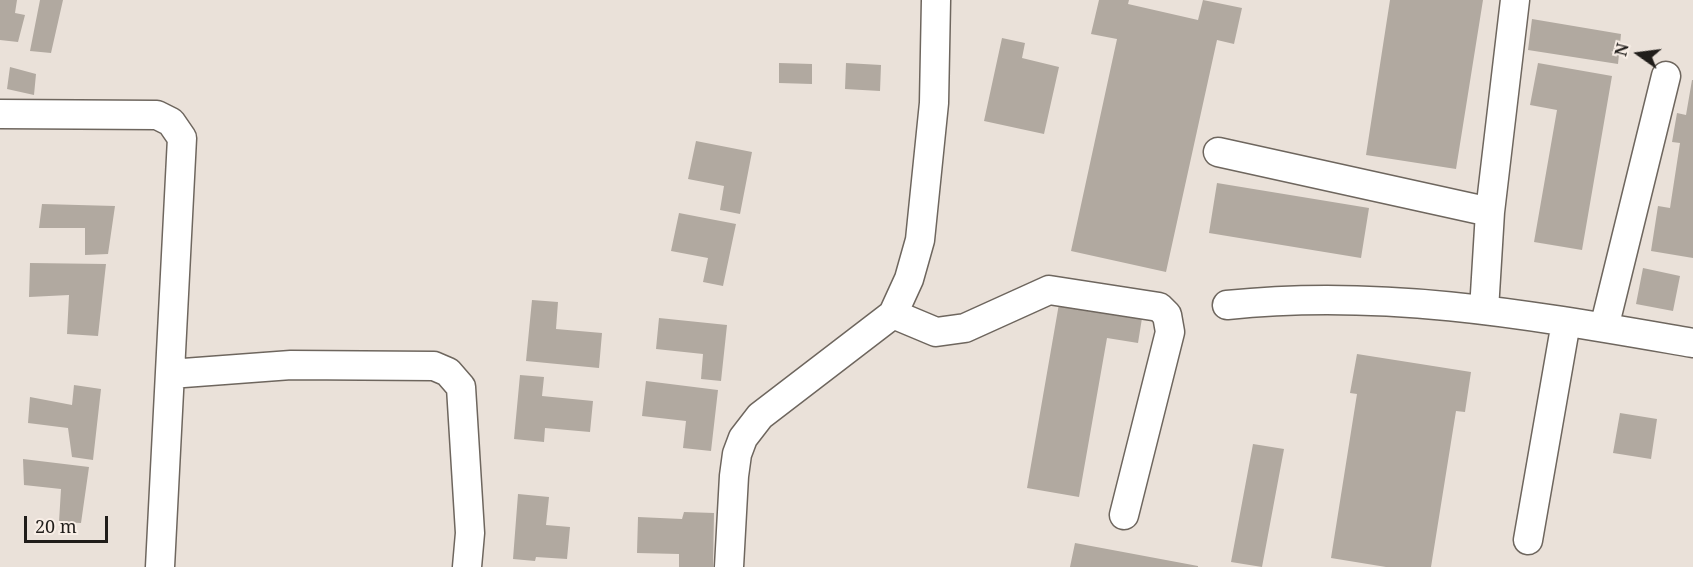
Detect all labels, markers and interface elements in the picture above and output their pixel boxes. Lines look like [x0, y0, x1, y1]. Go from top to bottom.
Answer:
north arrow [1609, 24, 1669, 84]
text: N [1609, 41, 1634, 58]
scale bar [27, 504, 111, 542]
text: 20 m [35, 514, 77, 538]

